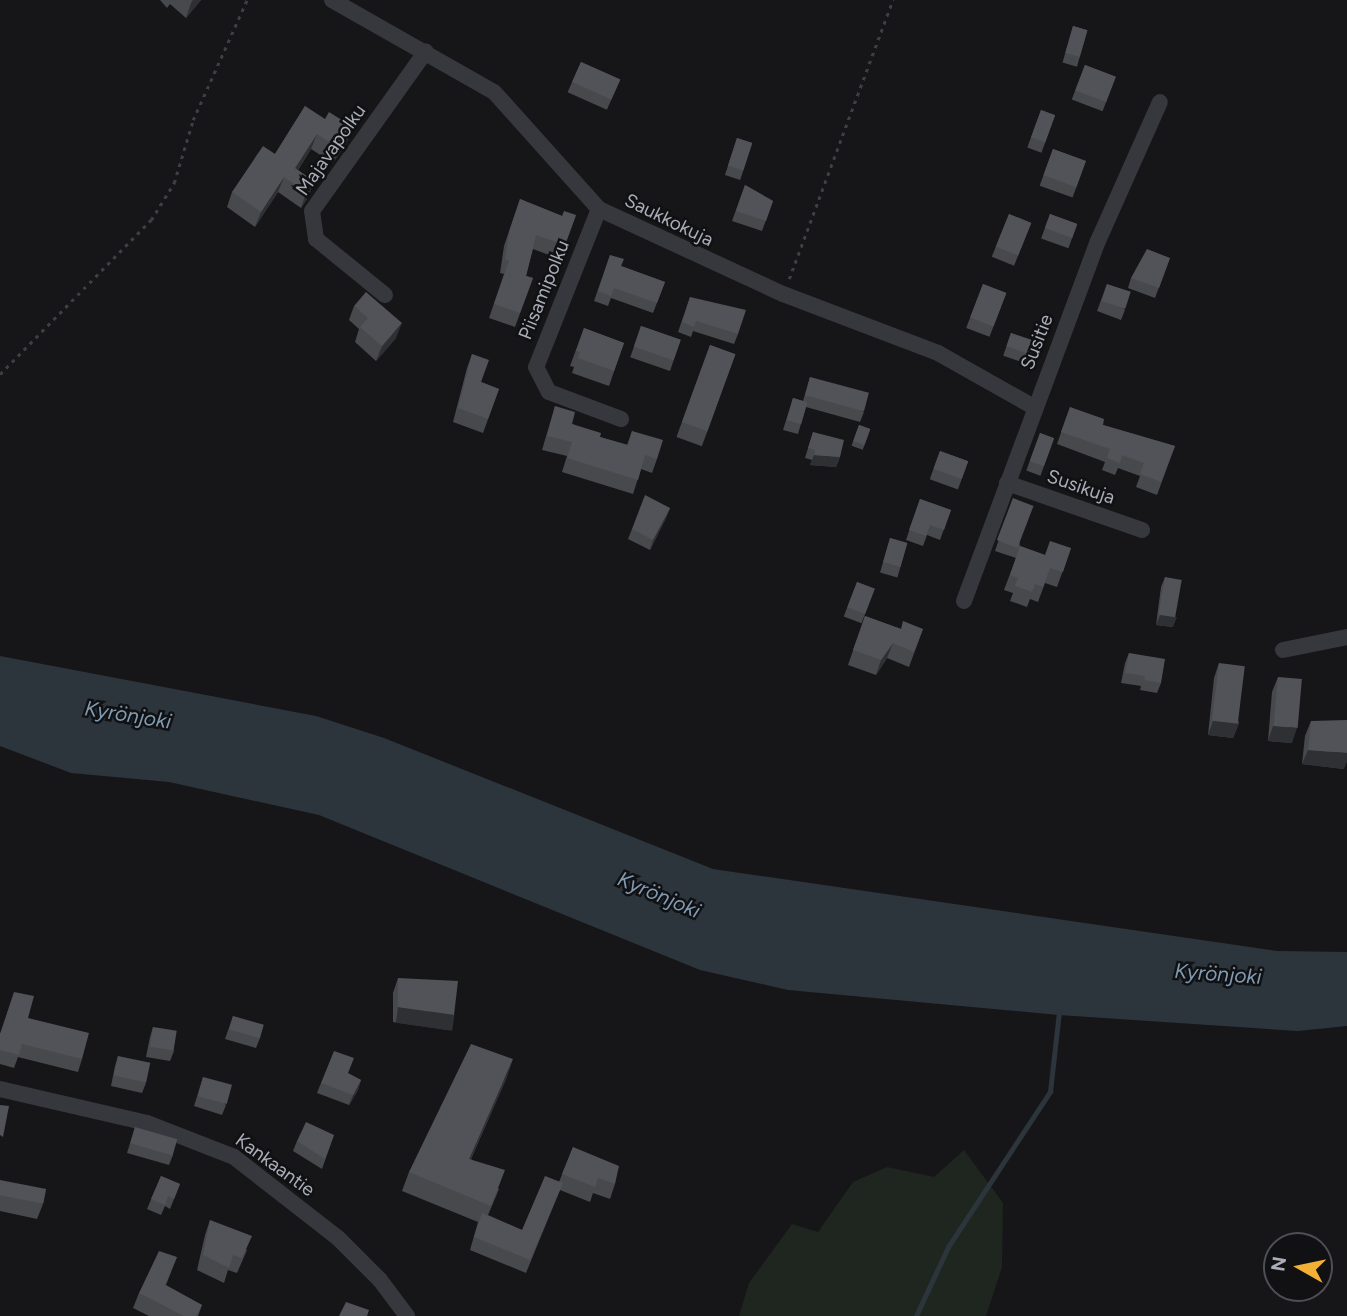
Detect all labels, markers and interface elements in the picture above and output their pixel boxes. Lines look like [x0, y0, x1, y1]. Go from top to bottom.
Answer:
street label: Majavapolku [291, 100, 371, 200]
street label: Saukkokuja [621, 189, 717, 251]
street label: Piisamipolku [514, 237, 574, 343]
street label: Susitie [1016, 311, 1058, 373]
street label: Susikuja [1044, 465, 1118, 509]
water label: Kyrönjoki [83, 696, 173, 734]
water label: Kyrönjoki [614, 866, 704, 924]
water label: Kyrönjoki [1174, 958, 1262, 990]
street label: Kankaantie [231, 1129, 319, 1201]
north arrow [1263, 1232, 1333, 1302]
text: N [1266, 1255, 1291, 1273]

